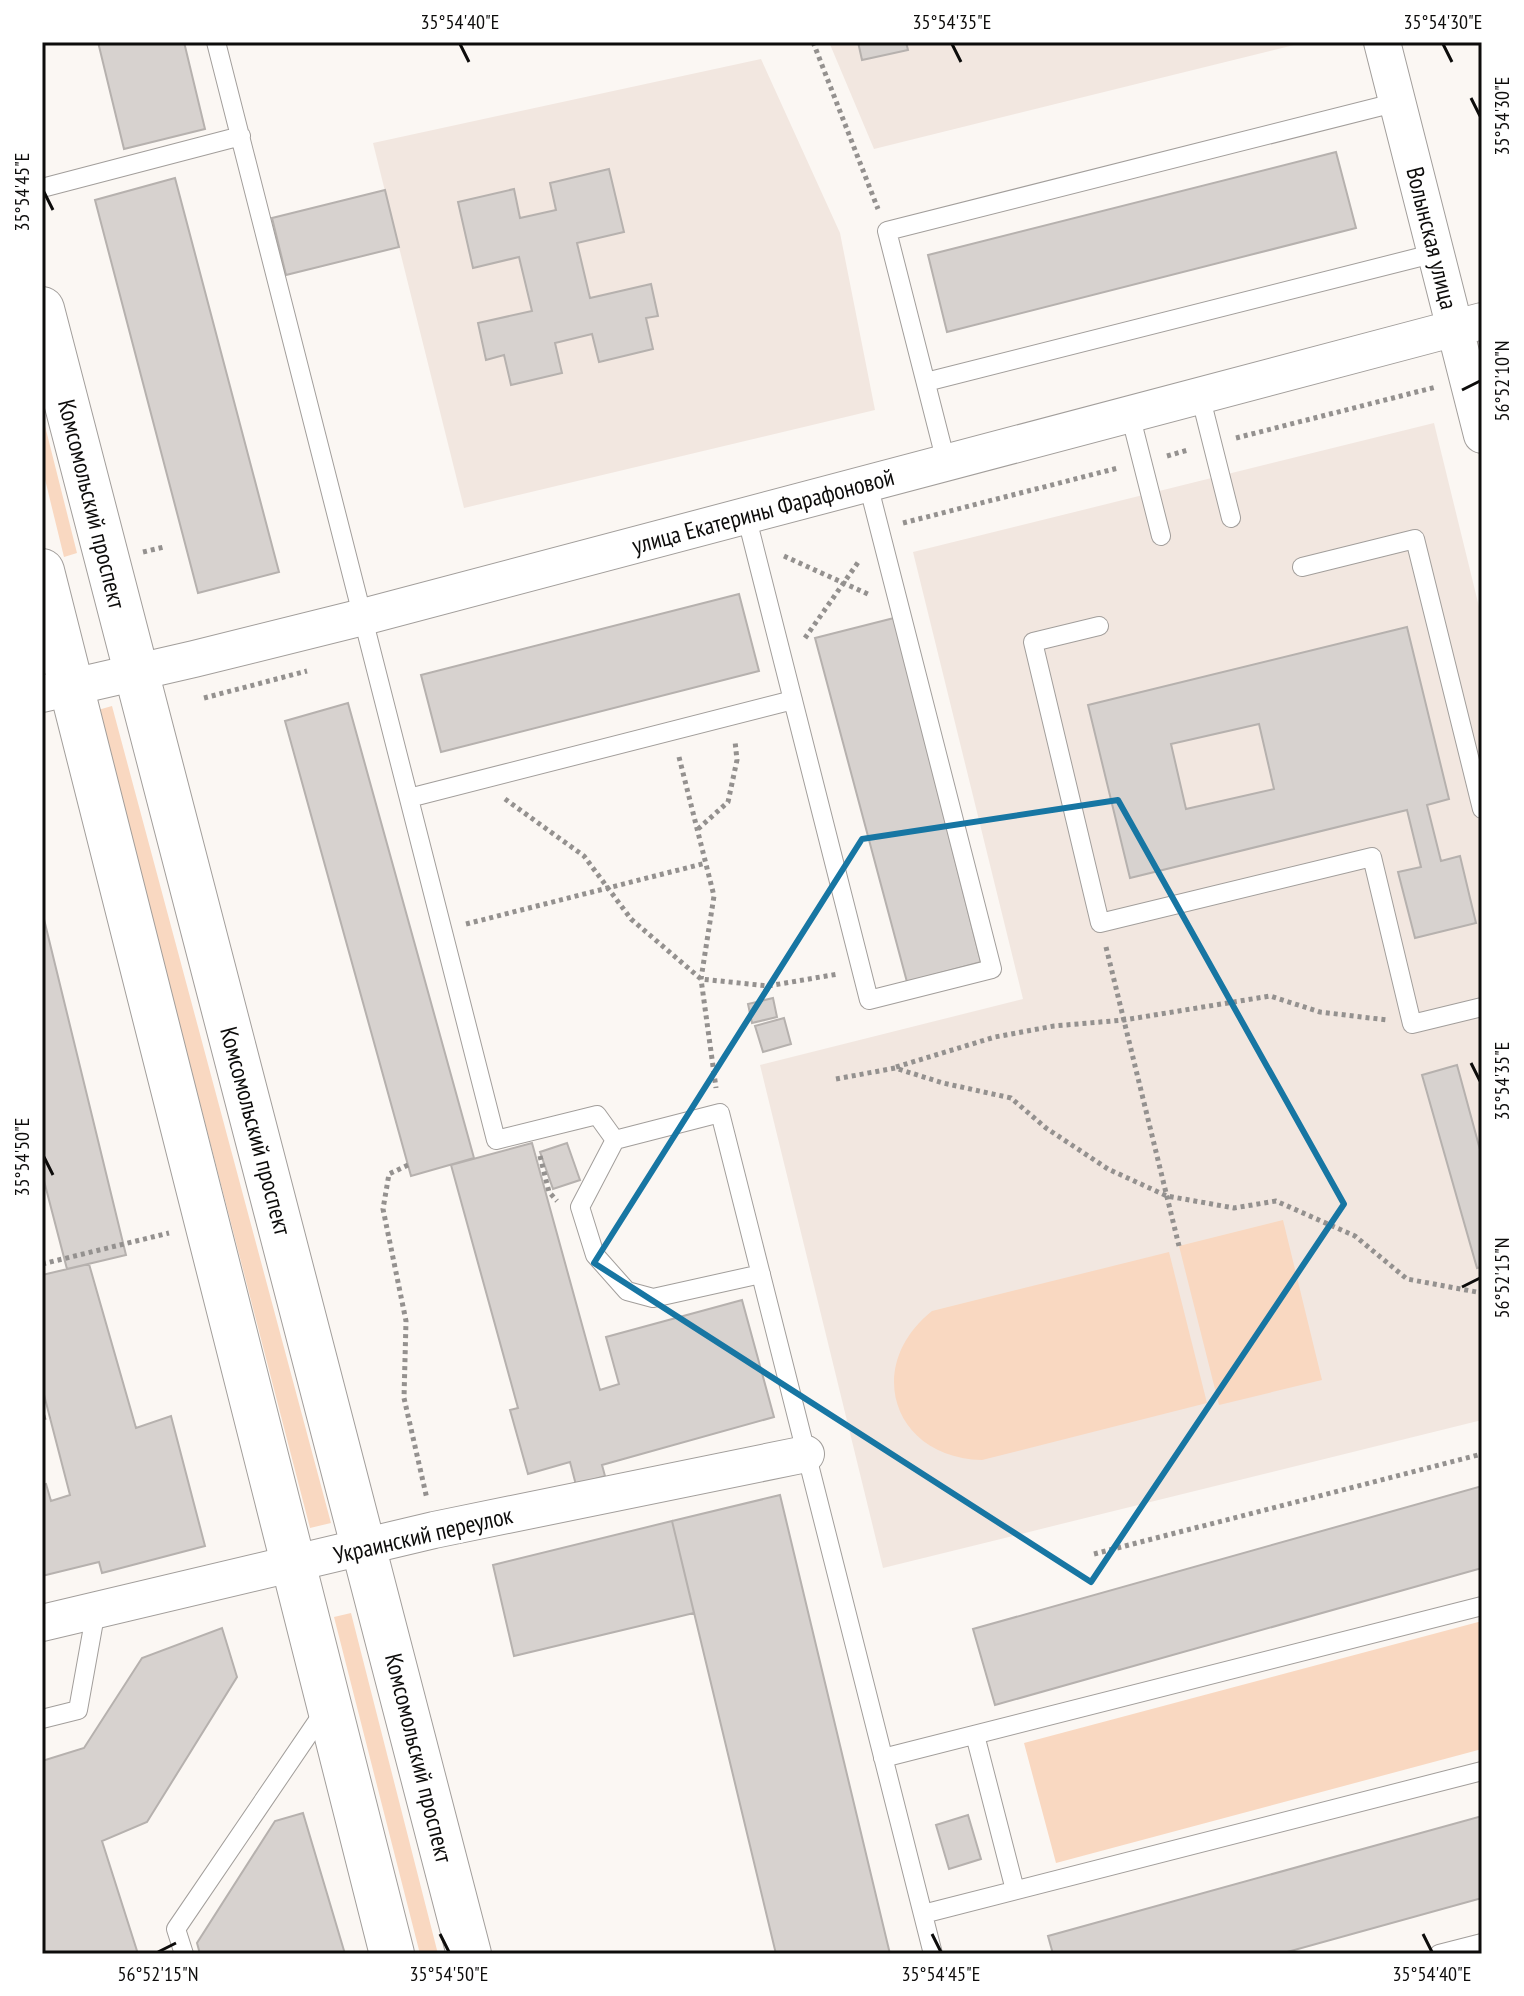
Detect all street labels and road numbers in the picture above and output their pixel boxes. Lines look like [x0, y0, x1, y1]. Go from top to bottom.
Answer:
street label: Волынская улица [1399, 164, 1465, 312]
street label: Комсомольский проспект [51, 396, 133, 612]
street label: улица Екатерины Фарафоновой [629, 461, 897, 561]
street label: Комсомольский проспект [213, 1023, 299, 1239]
street label: Украинский переулок [331, 1499, 516, 1571]
street label: Комсомольский проспект [378, 1650, 460, 1866]

